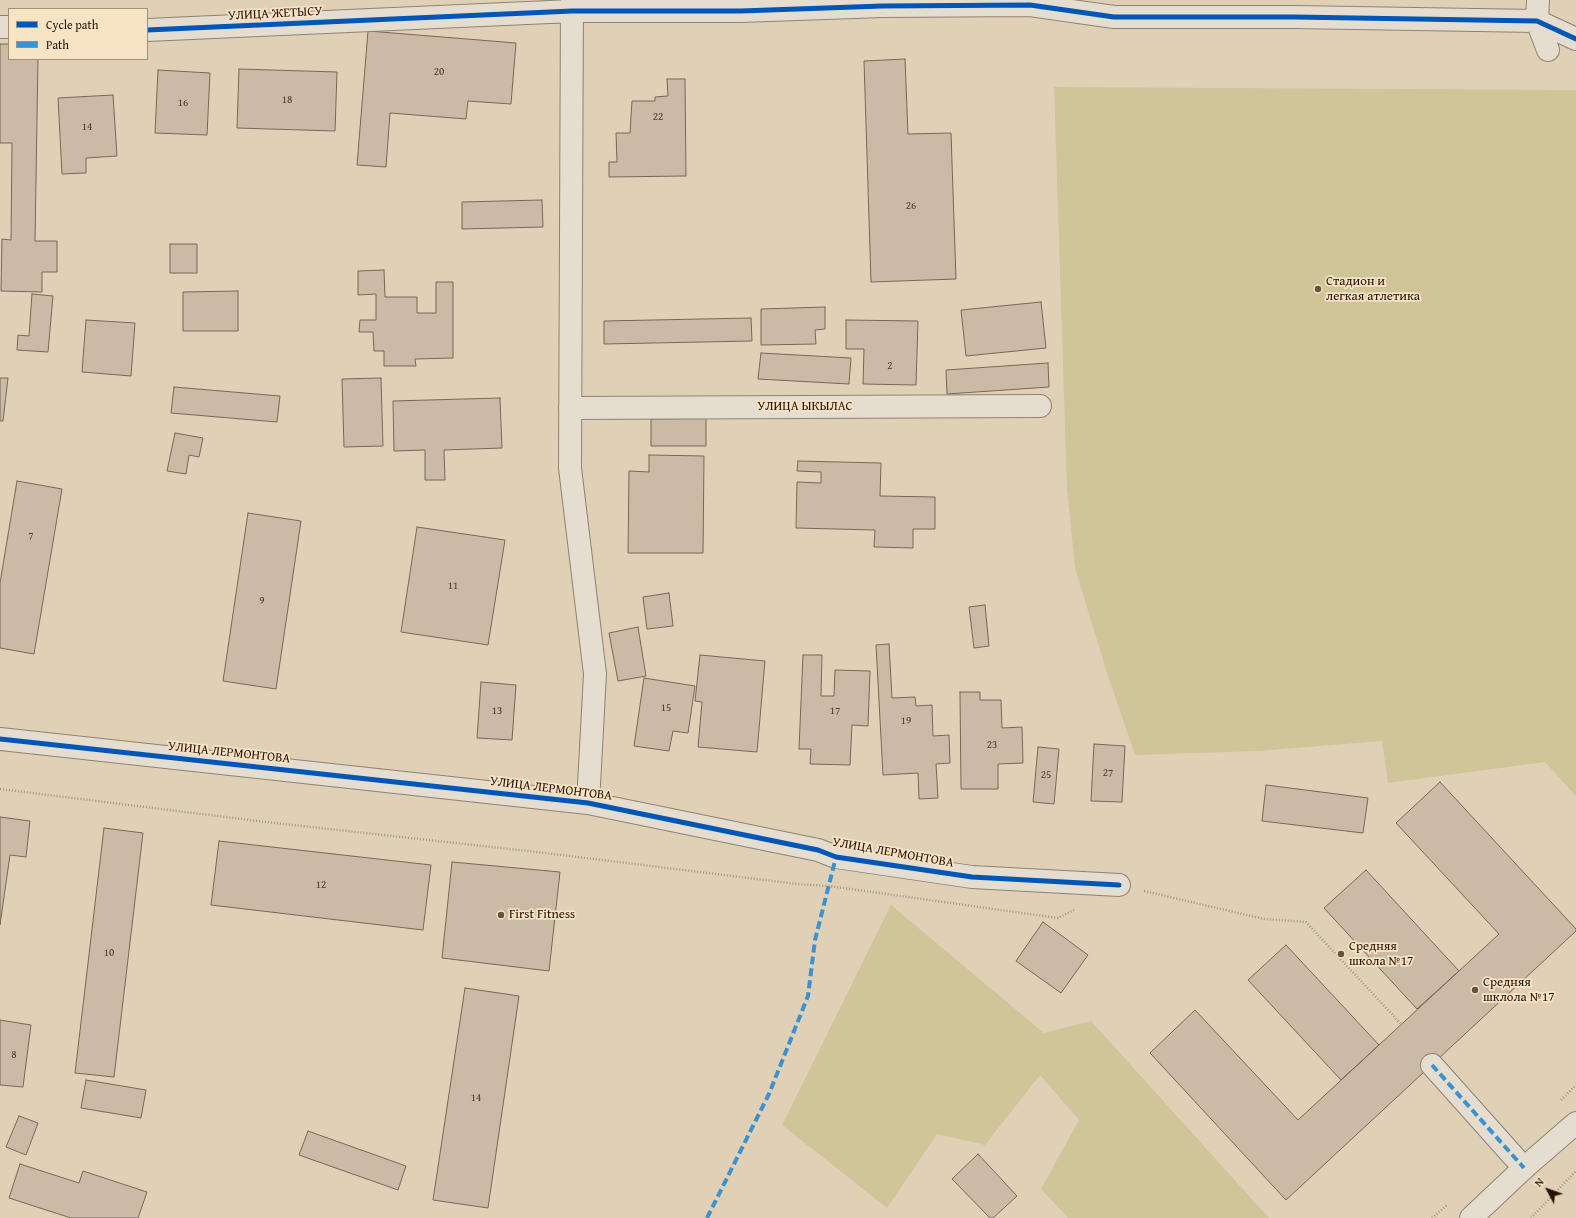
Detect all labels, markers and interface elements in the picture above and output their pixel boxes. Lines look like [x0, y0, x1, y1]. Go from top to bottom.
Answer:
street label: УЛИЦА ЖЕТЫСУ [227, 4, 323, 24]
legend [8, 8, 148, 60]
text: Cycle path [46, 16, 98, 33]
text: Path [46, 36, 69, 53]
house number: 20 [434, 65, 444, 79]
house number: 18 [282, 93, 292, 107]
house number: 16 [178, 96, 188, 110]
house number: 22 [653, 110, 663, 124]
house number: 14 [82, 120, 92, 134]
house number: 26 [906, 199, 916, 213]
place label: Стадион и легкая атлетика [1326, 274, 1420, 305]
marker: Стадион и легкая атлетика [1313, 284, 1323, 294]
house number: 2 [887, 359, 893, 373]
street label: УЛИЦА ЫКЫЛАС [757, 399, 853, 415]
house number: 7 [28, 529, 34, 543]
house number: 11 [448, 579, 458, 593]
house number: 9 [259, 594, 265, 608]
house number: 15 [661, 701, 671, 715]
house number: 13 [492, 704, 502, 718]
house number: 17 [830, 704, 840, 718]
house number: 19 [901, 714, 911, 728]
house number: 23 [987, 738, 997, 752]
street label: УЛИЦА ЛЕРМОНТОВА [167, 739, 291, 767]
house number: 27 [1103, 766, 1113, 780]
house number: 25 [1041, 768, 1051, 782]
street label: УЛИЦА ЛЕРМОНТОВА [489, 774, 613, 804]
street label: УЛИЦА ЛЕРМОНТОВА [831, 835, 955, 871]
house number: 12 [316, 878, 326, 892]
place label: First Fitness [509, 907, 575, 923]
marker: First Fitness [496, 910, 506, 920]
place label: Средняя школа №17 [1349, 939, 1413, 970]
house number: 10 [104, 946, 114, 960]
marker: Средняя школа №17 [1336, 949, 1346, 959]
place label: Средняя шклола №17 [1483, 975, 1554, 1006]
marker: Средняя шклола №17 [1470, 985, 1480, 995]
house number: 8 [11, 1048, 17, 1062]
house number: 14 [471, 1091, 481, 1105]
north arrow [1528, 1170, 1568, 1210]
text: N [1530, 1174, 1547, 1190]

